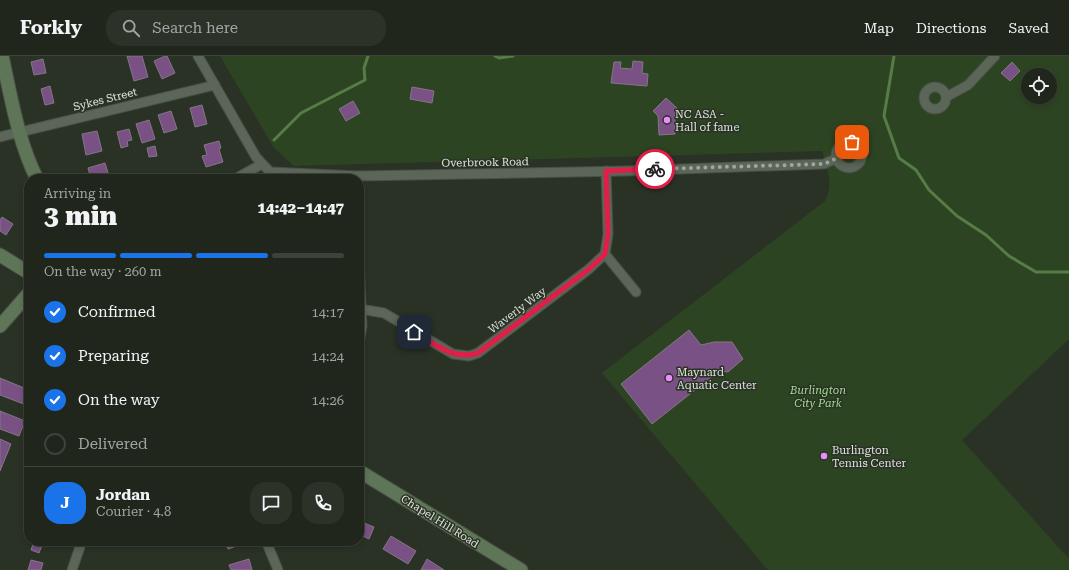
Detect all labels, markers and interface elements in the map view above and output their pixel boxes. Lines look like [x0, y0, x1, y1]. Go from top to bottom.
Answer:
search box [106, 10, 386, 46]
text: Forkly [20, 16, 82, 39]
icon: search [120, 17, 142, 39]
text: Search here [152, 19, 238, 37]
text: Map [864, 20, 894, 36]
text: Directions [916, 20, 986, 36]
text: Saved [1008, 20, 1049, 36]
map controls [1021, 68, 1057, 104]
button: locate [1021, 68, 1057, 104]
street label: Sykes Street [72, 85, 138, 114]
place label: NC ASA - Hall of fame [675, 108, 739, 134]
marker: NC ASA - Hall of fame [662, 115, 672, 125]
pin [835, 125, 869, 159]
icon: bag [841, 131, 863, 153]
courier [635, 149, 675, 189]
street label: Overbrook Road [441, 155, 529, 170]
icon: bike [644, 158, 666, 180]
text: Arriving in [44, 186, 111, 201]
text: 14:42–14:47 [258, 199, 344, 217]
text: 3 min [44, 201, 117, 231]
text: On the way · 260 m [44, 264, 161, 279]
street label: Waverly Way [486, 284, 549, 336]
icon: check [44, 301, 66, 323]
text: Confirmed [78, 303, 156, 321]
text: 14:17 [312, 305, 344, 320]
pin [397, 315, 431, 349]
icon: home [403, 321, 425, 343]
icon: check [44, 345, 66, 367]
text: Preparing [78, 347, 149, 365]
text: 14:24 [312, 349, 344, 364]
place label: Maynard Aquatic Center [677, 366, 757, 392]
marker: Maynard Aquatic Center [664, 373, 674, 383]
park label: Burlington City Park [789, 384, 846, 410]
icon: check [44, 389, 66, 411]
text: On the way [78, 391, 160, 409]
text: 14:26 [312, 393, 344, 408]
text: Delivered [78, 435, 148, 453]
place label: Burlington Tennis Center [832, 444, 907, 470]
marker: Burlington Tennis Center [819, 451, 829, 461]
button: chat [250, 482, 292, 524]
button: phone [302, 482, 344, 524]
text: Jordan [96, 486, 150, 504]
street label: Chapel Hill Road [398, 492, 481, 551]
text: J [60, 494, 70, 512]
text: Courier · 4.8 [96, 504, 171, 519]

